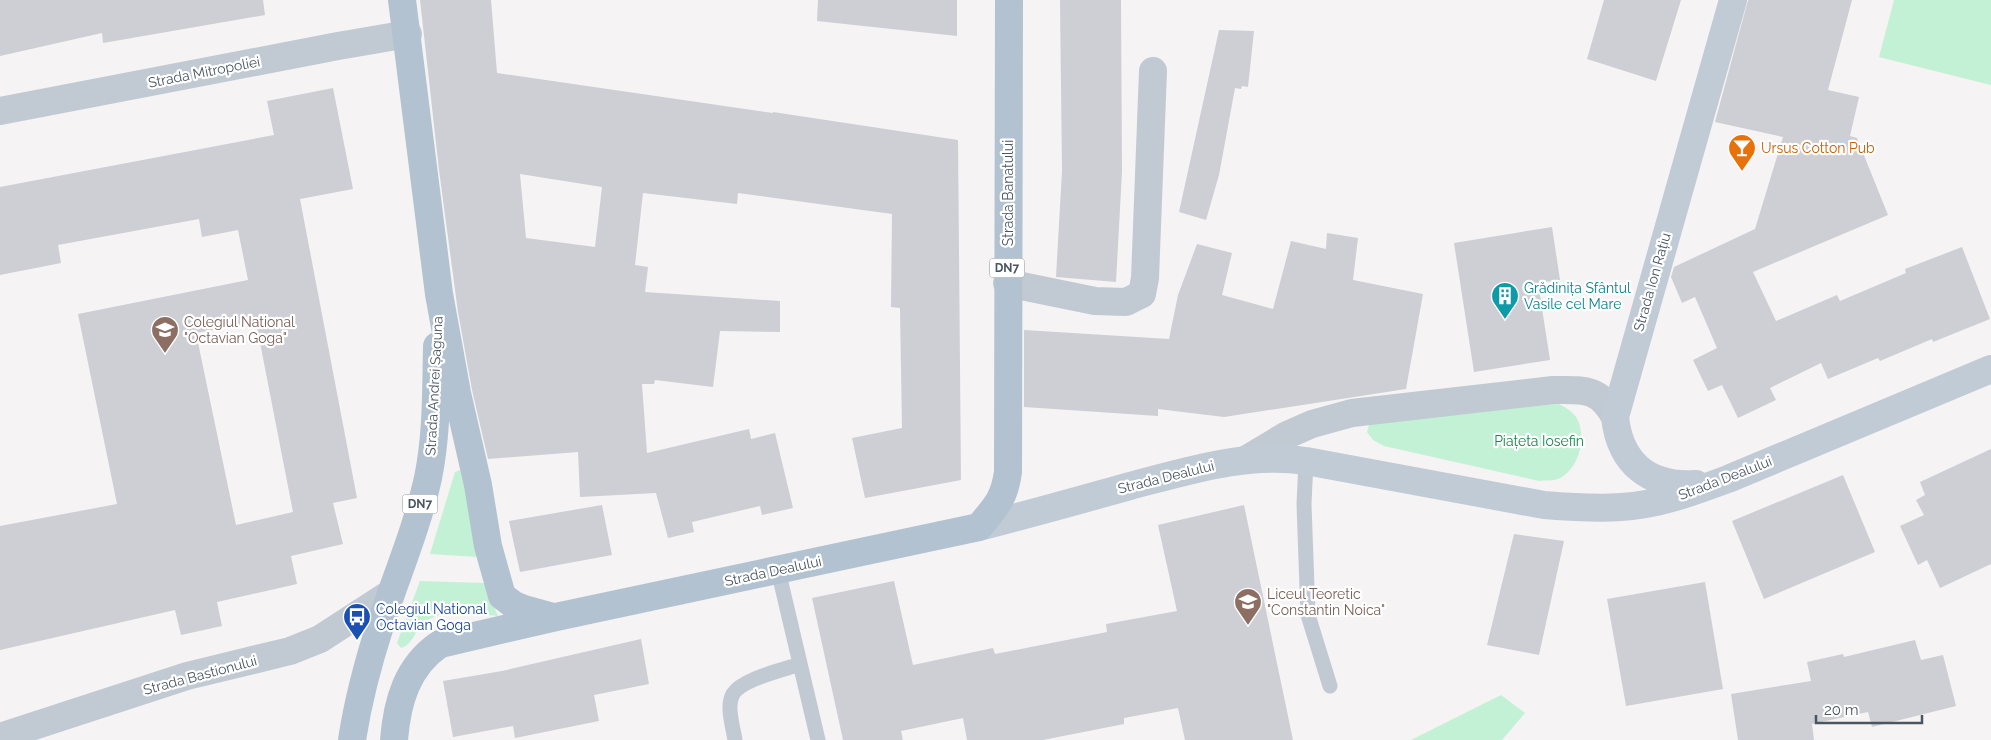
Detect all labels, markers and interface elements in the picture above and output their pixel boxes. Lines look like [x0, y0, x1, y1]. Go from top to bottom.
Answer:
street label: Strada Mitropoliei [147, 53, 261, 91]
bar icon: Ursus Cotton Pub [1727, 133, 1757, 172]
street label: Strada Banatului [1000, 140, 1016, 246]
place label: Ursus Cotton Pub [1761, 140, 1875, 156]
street label: Strada Ion Rațiu [1630, 231, 1674, 333]
road number: DN7 [990, 258, 1024, 278]
place label: Grădinița Sfântul Vasile cel Mare [1524, 280, 1631, 312]
building icon: Grădinița Sfântul Vasile cel Mare [1490, 281, 1520, 320]
place label: Colegiul National "Octavian Goga" [184, 314, 295, 346]
school or university icon: Colegiul National "Octavian Goga" [150, 315, 180, 354]
street label: Strada Andrei Șaguna [422, 316, 446, 456]
park label: Piațeta Iosefin [1494, 433, 1584, 449]
street label: Strada Dealului [1676, 453, 1774, 503]
street label: Strada Dealului [1116, 457, 1216, 497]
road number: DN7 [402, 494, 438, 514]
street label: Strada Dealului [723, 553, 823, 589]
place label: Liceul Teoretic "Constantin Noica" [1267, 586, 1385, 618]
school or university icon: Liceul Teoretic "Constantin Noica" [1233, 587, 1263, 626]
place label: Colegiul National Octavian Goga [376, 601, 487, 633]
bus stop icon: Colegiul National Octavian Goga [342, 602, 372, 641]
street label: Strada Bastionului [141, 652, 259, 698]
scale bar [1816, 692, 1922, 724]
text: 20 m [1824, 701, 1859, 719]

